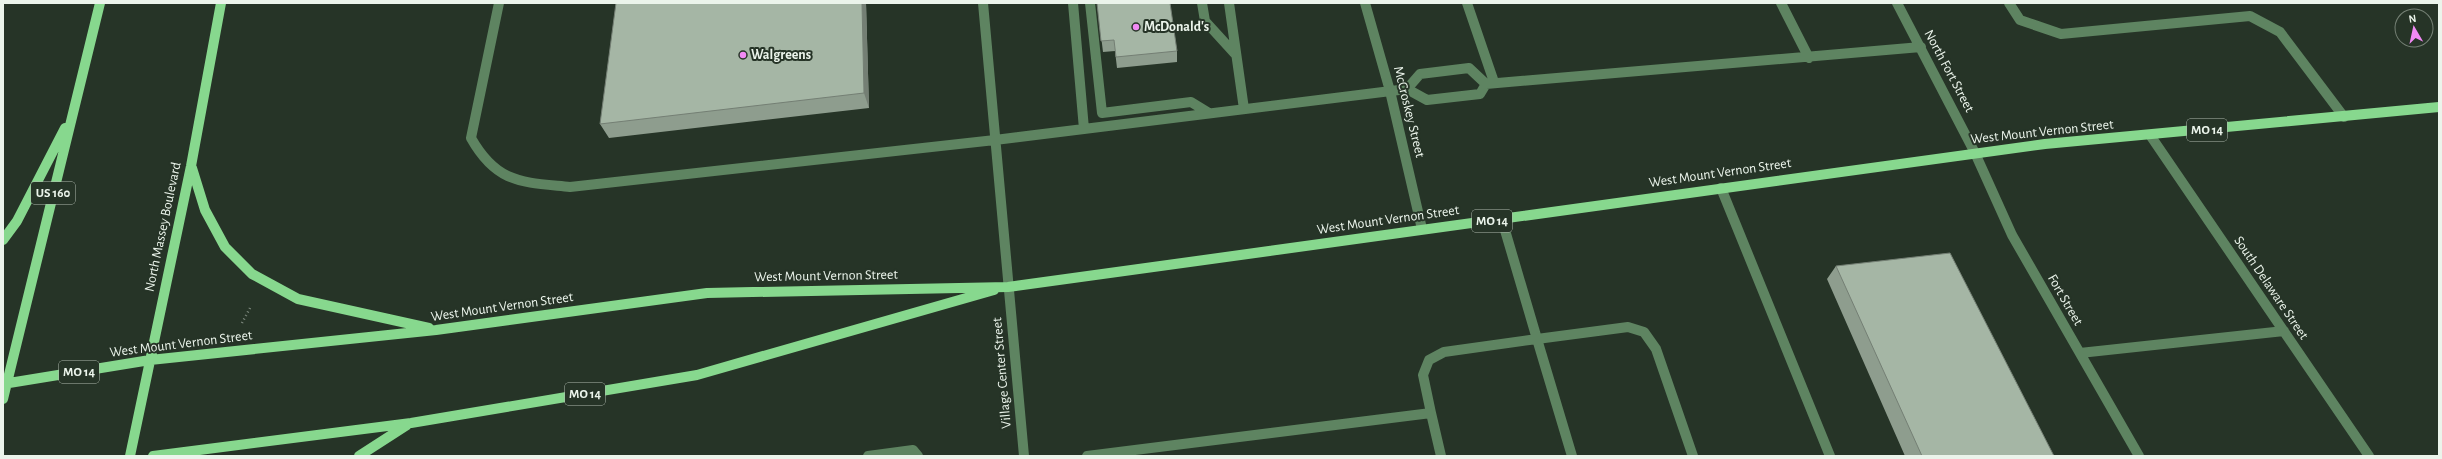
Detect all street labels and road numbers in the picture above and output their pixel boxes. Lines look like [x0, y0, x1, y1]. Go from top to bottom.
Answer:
street label: North Fort Street [1921, 27, 1977, 115]
street label: McCroskey Street [1391, 65, 1427, 160]
street label: West Mount Vernon Street [1970, 117, 2115, 146]
road number: MO 14 [2187, 119, 2227, 141]
street label: West Mount Vernon Street [1648, 156, 1793, 190]
street label: North Massey Boulevard [142, 161, 184, 293]
road number: US 160 [31, 182, 75, 204]
street label: West Mount Vernon Street [1316, 203, 1461, 237]
road number: MO 14 [1472, 210, 1512, 232]
street label: South Delaware Street [2231, 234, 2311, 343]
street label: West Mount Vernon Street [754, 268, 898, 284]
street label: Fort Street [2045, 272, 2085, 328]
street label: West Mount Vernon Street [430, 290, 575, 324]
street label: Village Center Street [990, 316, 1014, 429]
street label: West Mount Vernon Street [109, 328, 254, 360]
road number: MO 14 [59, 361, 99, 383]
road number: MO 14 [565, 383, 605, 405]

